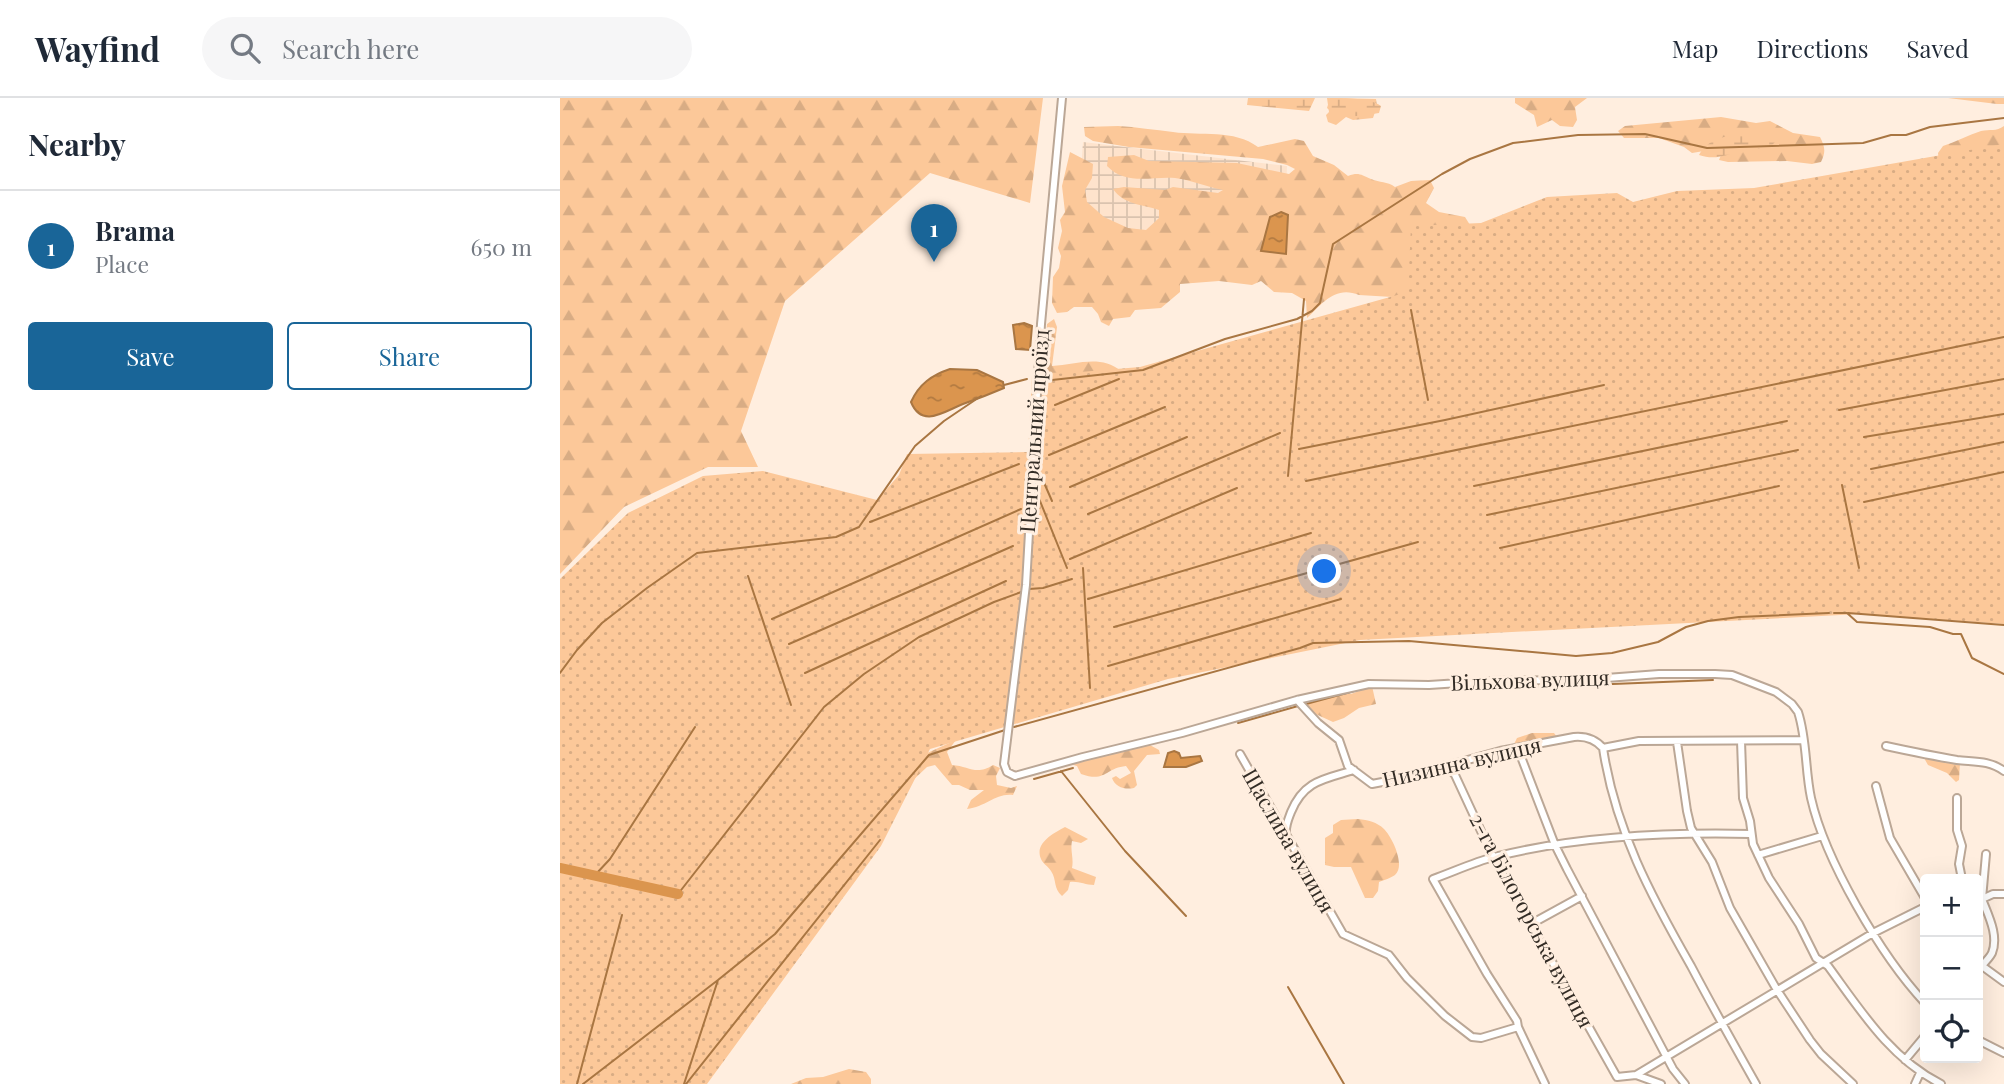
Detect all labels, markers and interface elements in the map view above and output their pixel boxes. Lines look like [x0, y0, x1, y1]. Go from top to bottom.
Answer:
search box [202, 17, 692, 80]
text: Wayfind [35, 26, 160, 70]
icon: search [226, 29, 264, 67]
text: Search here [282, 31, 419, 66]
text: Map [1672, 32, 1718, 64]
text: Directions [1756, 32, 1869, 64]
text: Saved [1907, 32, 1969, 64]
text: Nearby [28, 124, 126, 164]
pin: 1 [911, 204, 957, 262]
text: Brama [95, 213, 175, 248]
text: 1 [47, 231, 55, 262]
text: 650 m [471, 231, 532, 262]
text: Place [95, 248, 149, 279]
button: Save [28, 322, 273, 390]
button: Share [287, 322, 532, 390]
street label: Центральний проїзд [1012, 328, 1054, 534]
your location [1307, 554, 1341, 588]
street label: Вільхова вулиця [1450, 662, 1610, 696]
street label: Низинна вулиця [1379, 729, 1544, 793]
street label: Щаслива вулиця [1237, 763, 1342, 917]
street label: 2-га Білогорська вулиця [1464, 808, 1601, 1032]
map controls [1920, 874, 1983, 1063]
button: + [1920, 874, 1983, 937]
button: − [1920, 937, 1983, 1000]
button: locate [1920, 1000, 1983, 1063]

